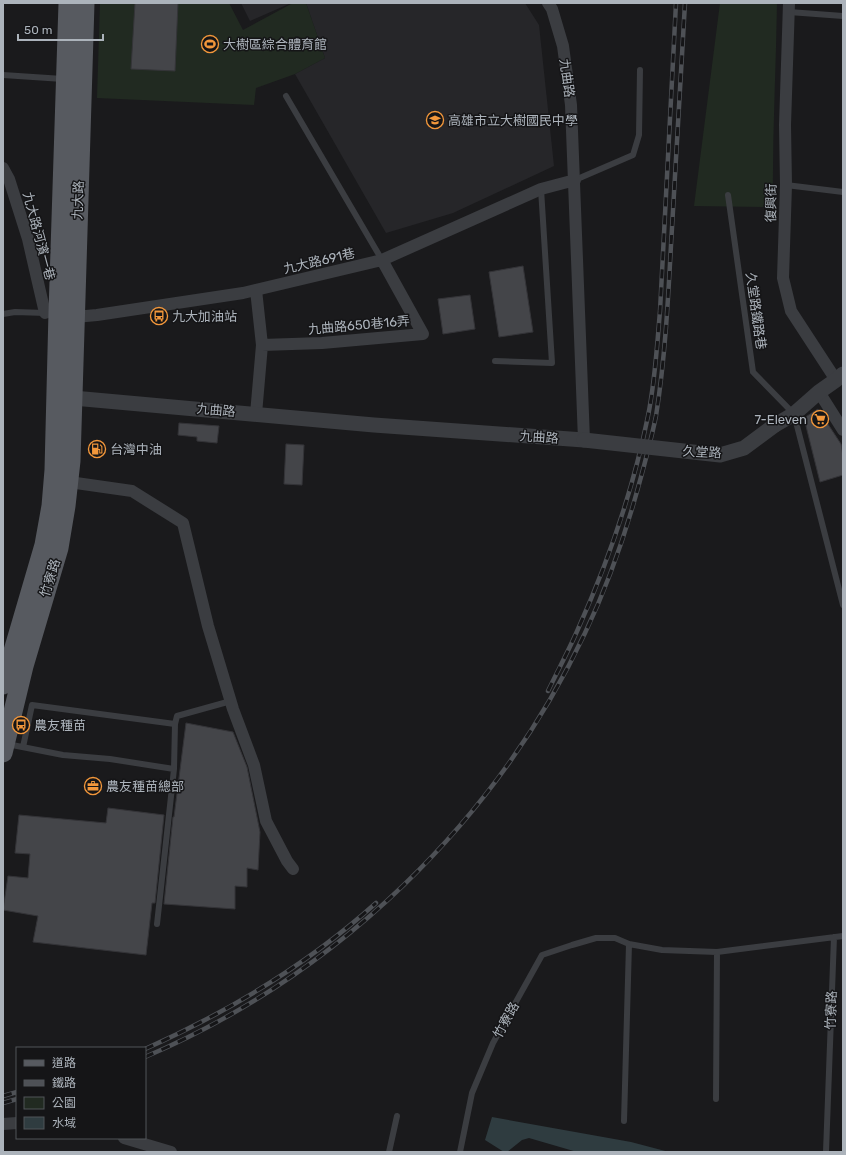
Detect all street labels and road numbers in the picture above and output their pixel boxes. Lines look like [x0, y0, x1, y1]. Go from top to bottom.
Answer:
street label: 九曲路 [557, 58, 577, 98]
street label: 九大路 [70, 180, 86, 220]
street label: 復興街 [763, 183, 779, 223]
street label: 九大路河濱一巷 [20, 190, 58, 282]
street label: 九大路691巷 [282, 245, 356, 277]
street label: 久堂路鐵路巷 [743, 271, 769, 351]
street label: 九曲路650巷16弄 [307, 313, 411, 337]
street label: 九曲路 [196, 401, 236, 419]
street label: 九曲路 [519, 428, 559, 446]
street label: 久堂路 [682, 443, 722, 461]
street label: 竹寮路 [37, 557, 63, 599]
street label: 竹寮路 [823, 990, 839, 1030]
street label: 竹寮路 [490, 999, 522, 1041]

